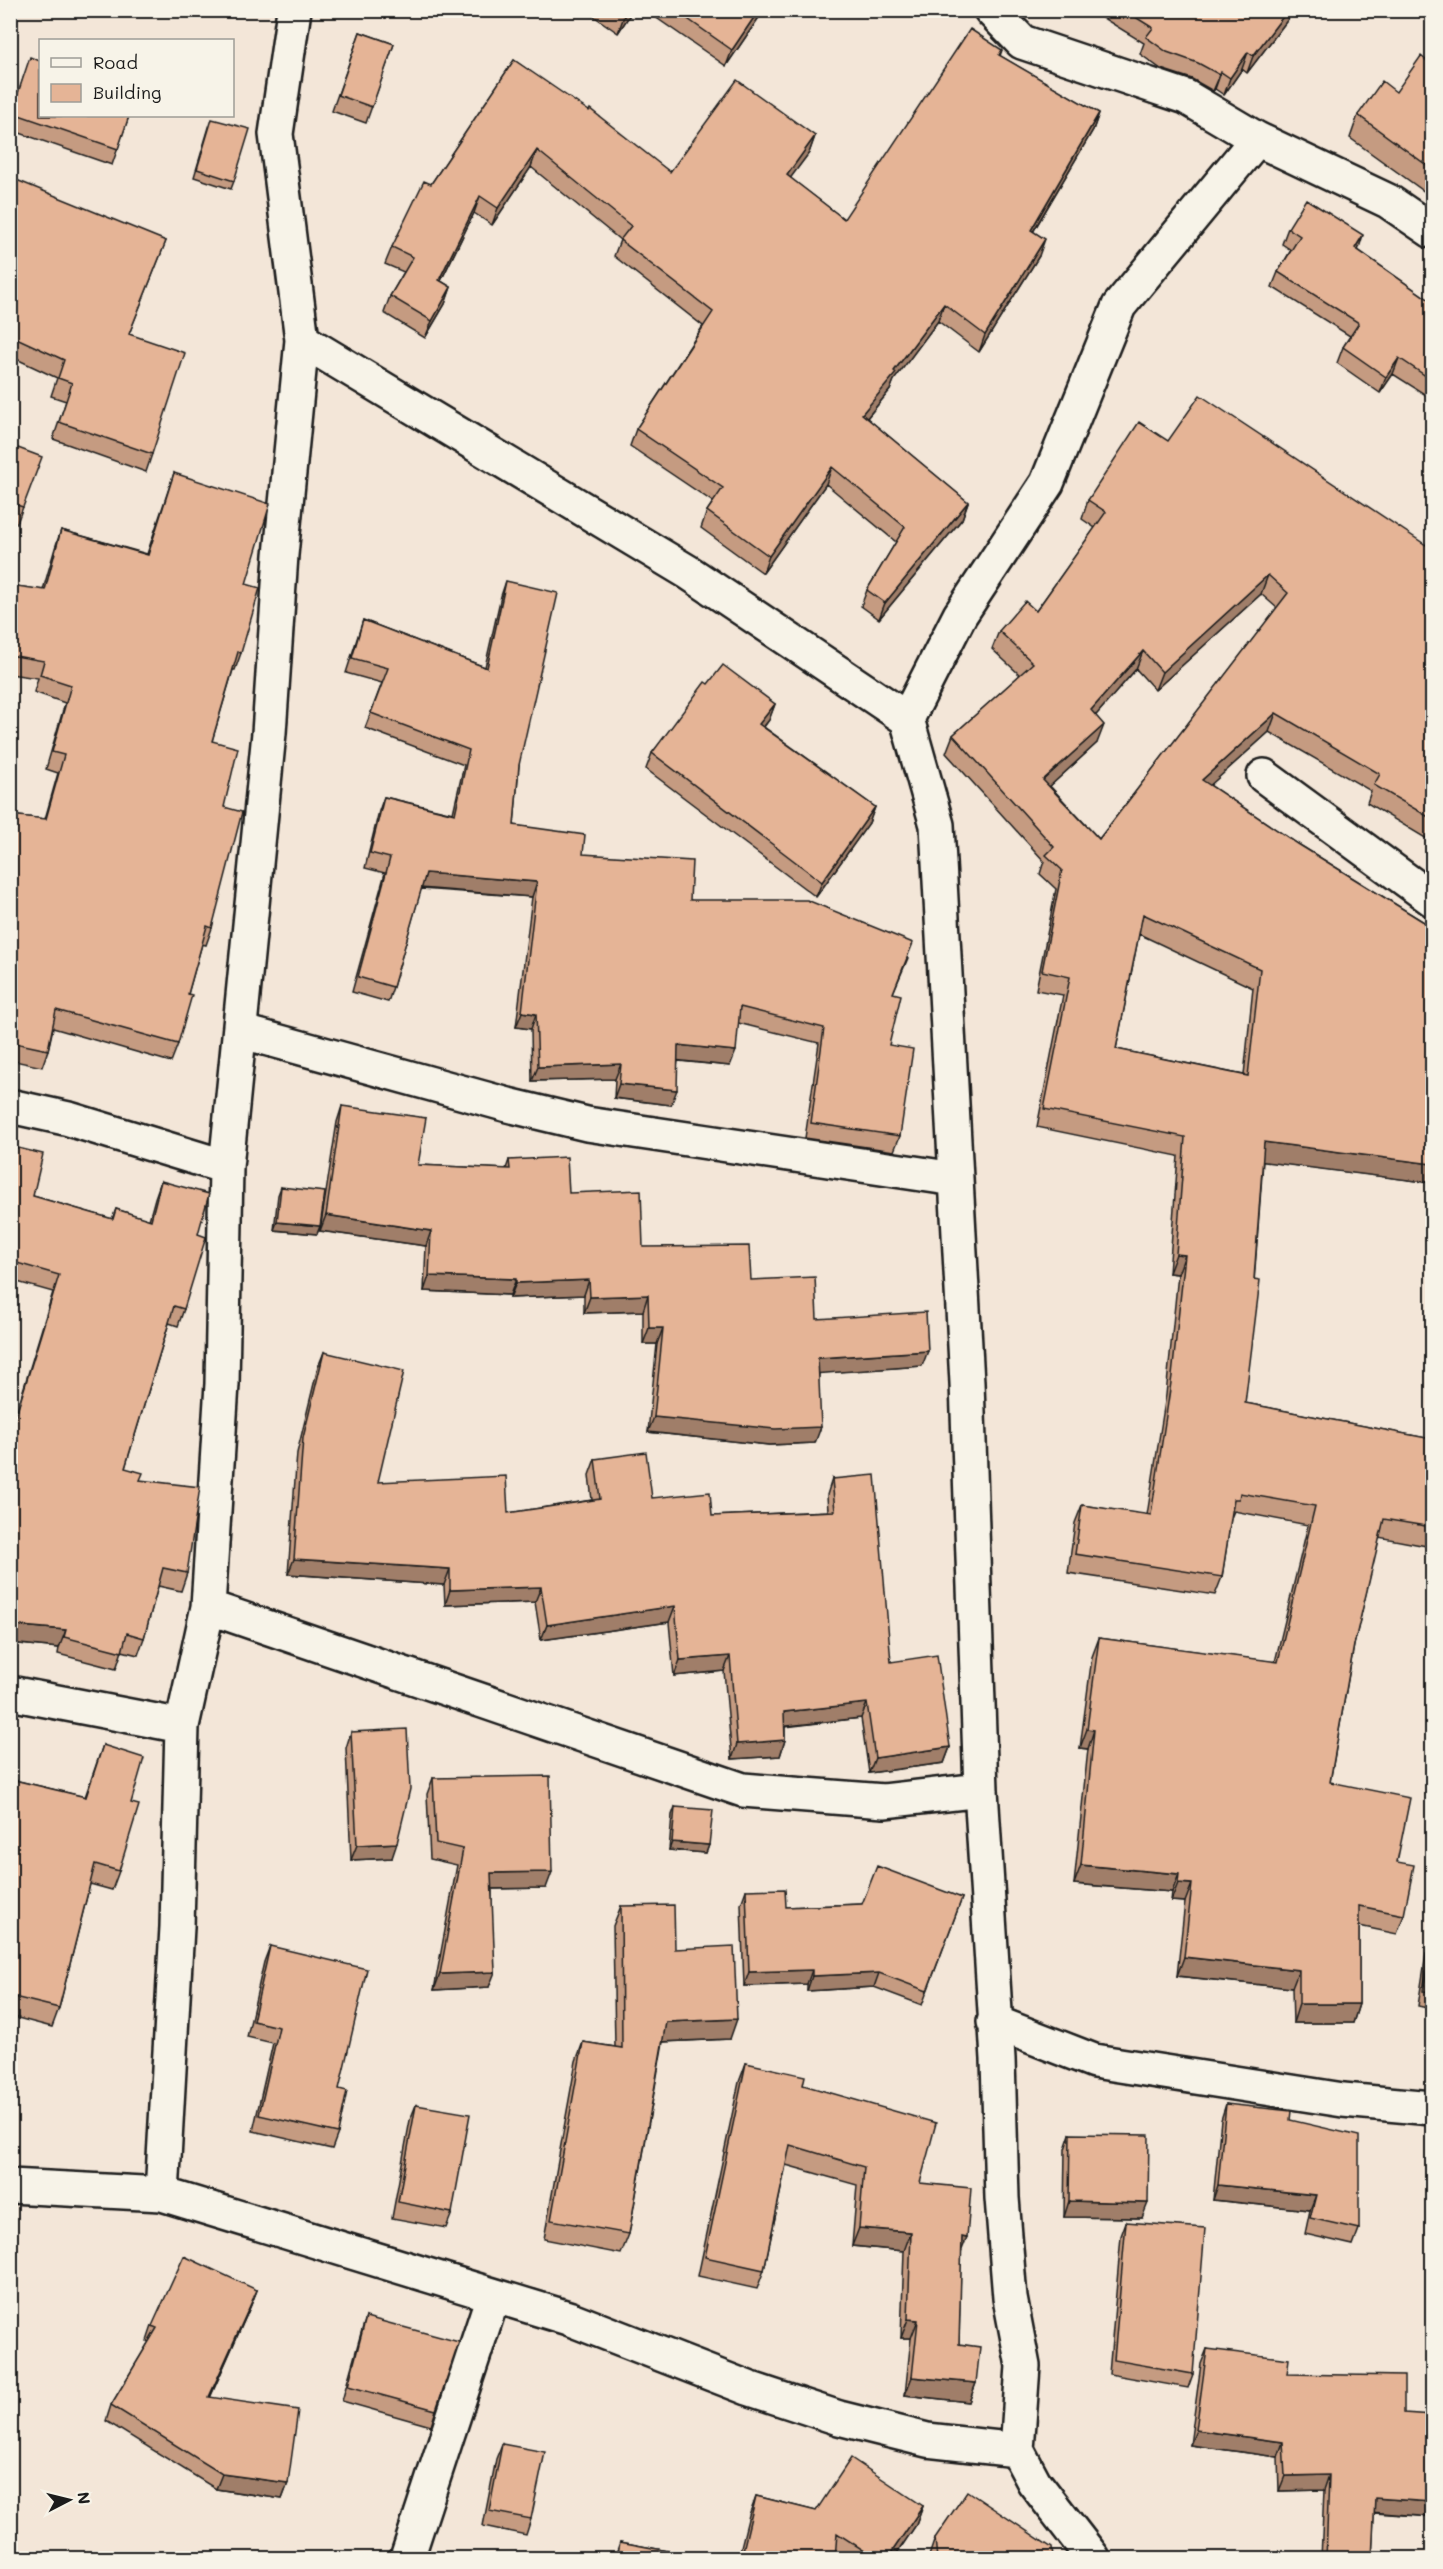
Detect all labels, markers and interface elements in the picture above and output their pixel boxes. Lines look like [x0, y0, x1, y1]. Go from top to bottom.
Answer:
legend [39, 39, 234, 117]
text: Road [93, 50, 138, 74]
text: Building [93, 80, 161, 104]
north arrow [39, 2470, 99, 2530]
text: N [73, 2491, 96, 2505]

